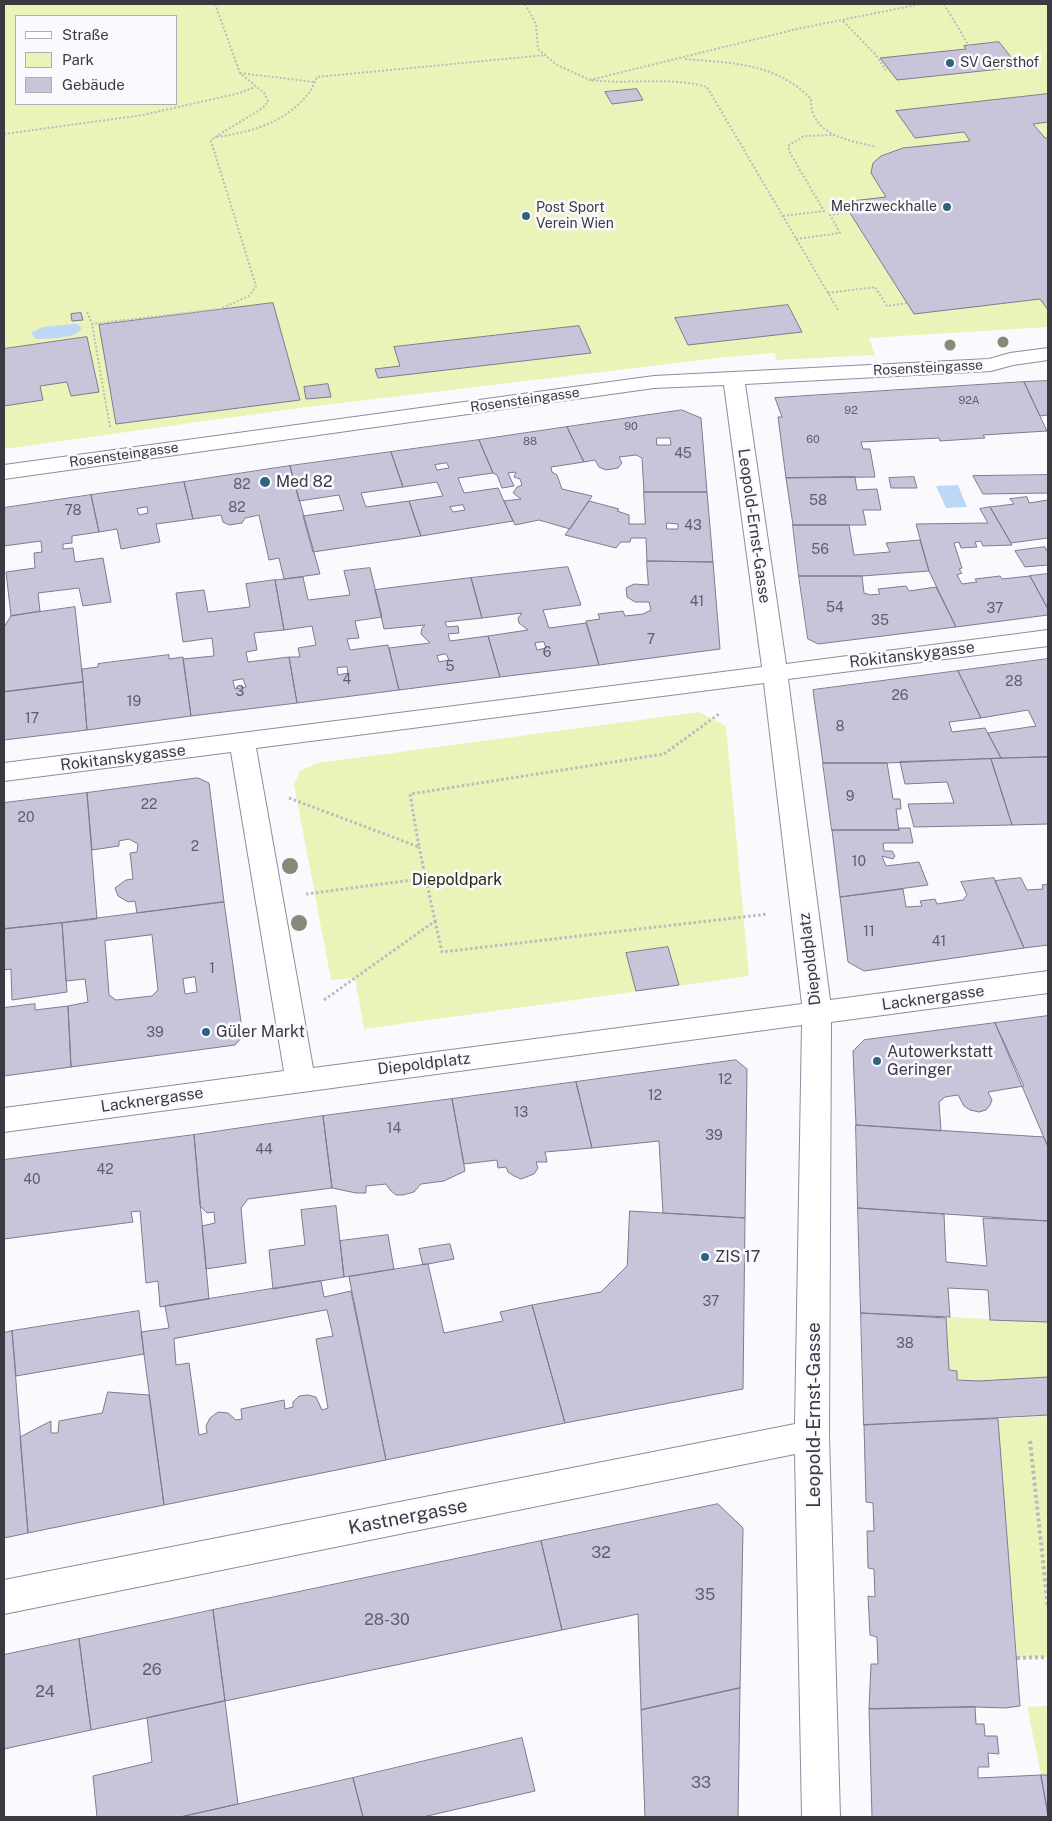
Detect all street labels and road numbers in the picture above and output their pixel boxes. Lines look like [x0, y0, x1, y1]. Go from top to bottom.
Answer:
street label: Rosensteingasse [873, 357, 983, 379]
street label: Rosensteingasse [469, 384, 581, 416]
street label: Rosensteingasse [68, 439, 180, 471]
street label: Leopold-Ernst-Gasse [734, 447, 774, 605]
street label: Rokitanskygasse [848, 638, 976, 672]
street label: Rokitanskygasse [59, 741, 187, 775]
street label: Diepoldplatz [795, 911, 825, 1007]
street label: Lacknergasse [880, 981, 986, 1015]
street label: Diepoldplatz [376, 1049, 472, 1079]
street label: Lacknergasse [99, 1083, 205, 1117]
street label: Leopold-Ernst-Gasse [803, 1322, 825, 1508]
street label: Kastnergasse [347, 1494, 469, 1540]

